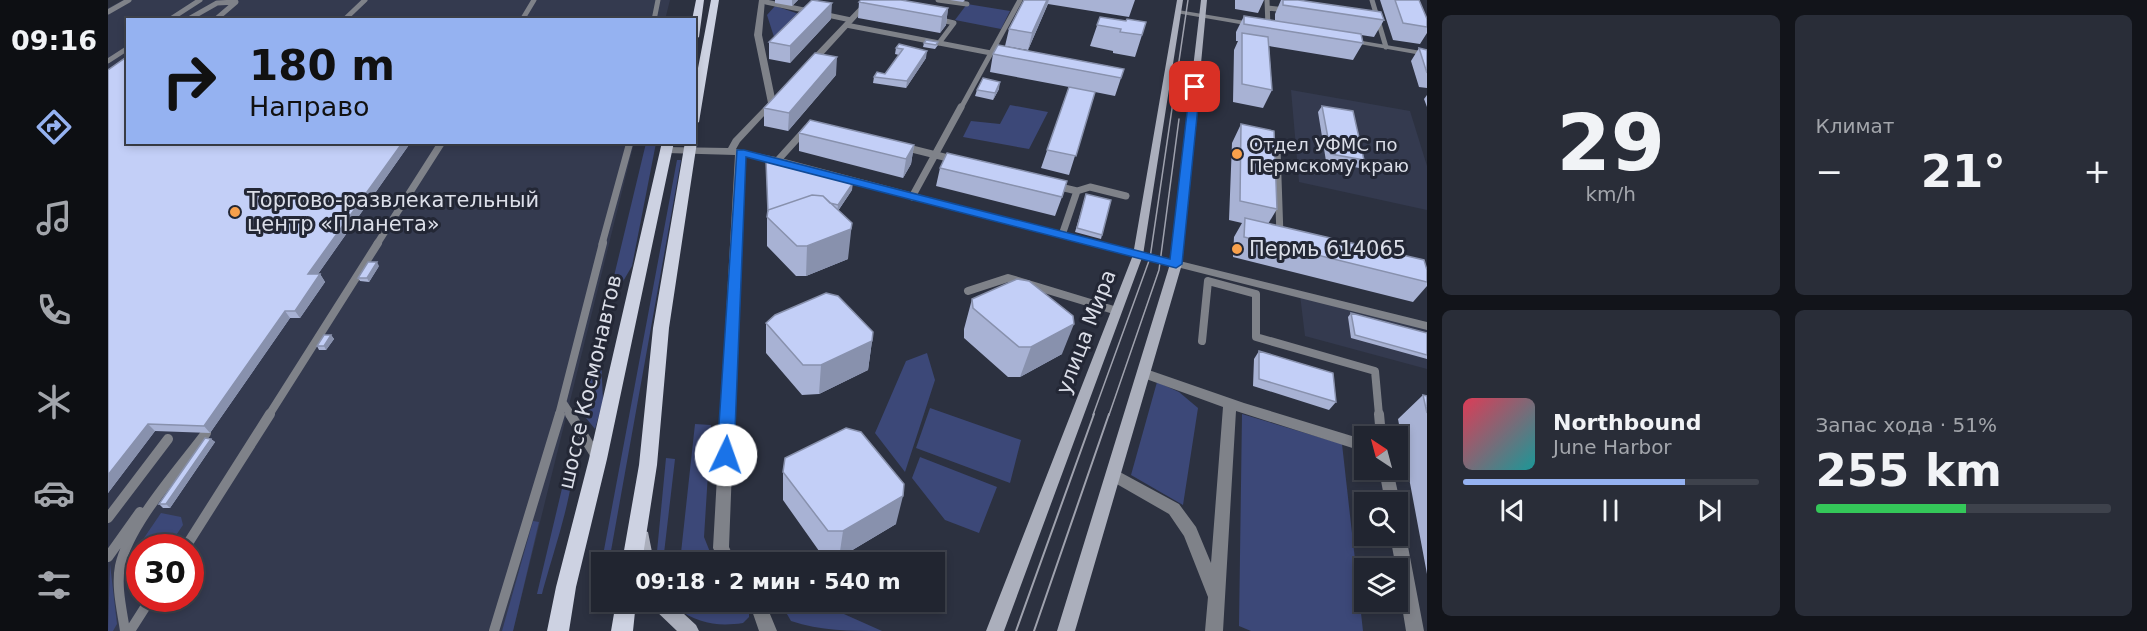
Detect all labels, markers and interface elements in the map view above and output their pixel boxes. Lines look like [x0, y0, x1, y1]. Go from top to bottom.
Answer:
text: 09:16 [11, 25, 97, 56]
text: 180 m [249, 41, 395, 90]
icon: right [150, 42, 228, 120]
pin [1169, 61, 1220, 112]
icon: arrive [1178, 70, 1211, 103]
text: Направо [249, 91, 370, 122]
text: 29 [1556, 98, 1665, 188]
icon: directions [33, 106, 75, 148]
text: Климат [1816, 114, 1894, 138]
place label: Отдел УФМС по Пермскому краю [1249, 134, 1409, 176]
text: 21° [1921, 145, 2006, 198]
marker: Отдел УФМС по Пермскому краю [1230, 147, 1244, 161]
text: − [1816, 152, 1843, 191]
text: + [2083, 152, 2111, 191]
text: km/h [1586, 182, 1636, 206]
place label: Торгово-развлекательный центр «Планета» [246, 188, 539, 236]
icon: music [33, 197, 75, 239]
marker: Торгово-развлекательный центр «Планета» [228, 205, 242, 219]
place label: Пермь 614065 [1249, 237, 1406, 261]
marker: Пермь 614065 [1230, 242, 1244, 256]
street label: улица Мира [1051, 266, 1121, 398]
street label: шоссе Космонавтов [554, 273, 626, 491]
icon: phone [33, 289, 75, 331]
icon: climate [33, 381, 75, 423]
text: Northbound [1553, 410, 1702, 435]
text: Запас хода · 51% [1816, 413, 1997, 437]
position arrow [694, 423, 758, 487]
north arrow [1354, 426, 1408, 480]
map controls [1354, 426, 1408, 612]
text: June Harbor [1553, 435, 1672, 459]
text: 255 km [1816, 444, 2002, 497]
icon: car [33, 472, 75, 514]
button: search [1354, 492, 1408, 546]
icon: previous [1496, 494, 1529, 527]
icon: pause [1594, 494, 1627, 527]
icon: next [1693, 494, 1726, 527]
speed limit sign: 30 [126, 534, 204, 612]
button: layers [1354, 558, 1408, 612]
icon: filters [33, 564, 75, 606]
text: 09:18 · 2 мин · 540 m [635, 569, 901, 594]

